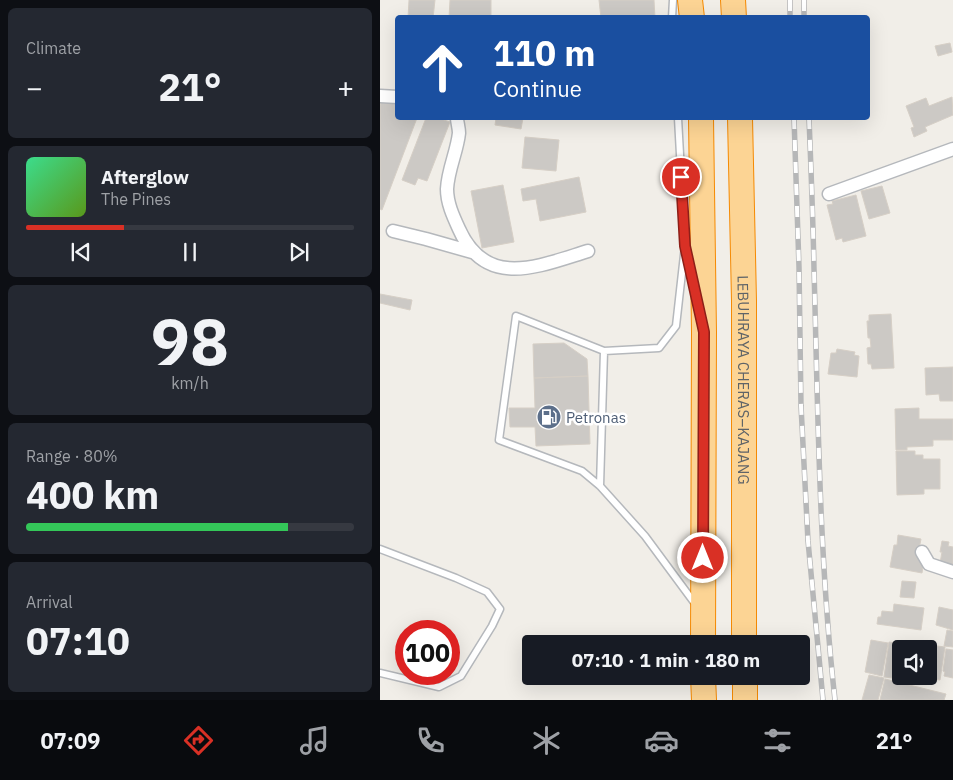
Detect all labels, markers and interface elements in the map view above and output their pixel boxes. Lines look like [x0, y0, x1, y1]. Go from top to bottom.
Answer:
text: 110 m [493, 30, 596, 76]
icon: ahead [410, 35, 475, 100]
text: Climate [26, 38, 81, 58]
text: 21° [158, 62, 222, 111]
text: − [26, 69, 43, 106]
text: + [337, 69, 354, 106]
text: Continue [493, 74, 582, 103]
pin [660, 156, 702, 198]
icon: arrive [667, 163, 695, 191]
text: Afterglow [101, 165, 189, 189]
text: The Pines [101, 189, 171, 209]
icon: previous [67, 238, 95, 266]
icon: pause [176, 238, 204, 266]
icon: next [285, 238, 313, 266]
street label: LEBUHRAYA CHERAS–KAJANG [734, 275, 754, 485]
text: 98 [151, 298, 229, 383]
text: km/h [171, 373, 209, 393]
fuel station icon: Petronas [536, 404, 562, 430]
place label: Petronas [566, 408, 626, 427]
text: Range · 80% [26, 446, 118, 466]
text: 400 km [26, 470, 159, 519]
position arrow [676, 531, 728, 583]
text: Arrival [26, 592, 73, 612]
text: 07:10 [26, 616, 130, 665]
speed limit sign: 100 [395, 620, 460, 685]
map controls [892, 640, 937, 685]
button: sound [892, 640, 937, 685]
text: 07:10 · 1 min · 180 m [572, 648, 760, 672]
icon: directions [181, 723, 216, 758]
icon: music [297, 723, 332, 758]
icon: phone [413, 723, 448, 758]
icon: climate [529, 723, 564, 758]
icon: car [644, 723, 679, 758]
icon: filters [760, 723, 795, 758]
text: 07:09 [40, 726, 100, 755]
text: 21° [876, 726, 913, 755]

